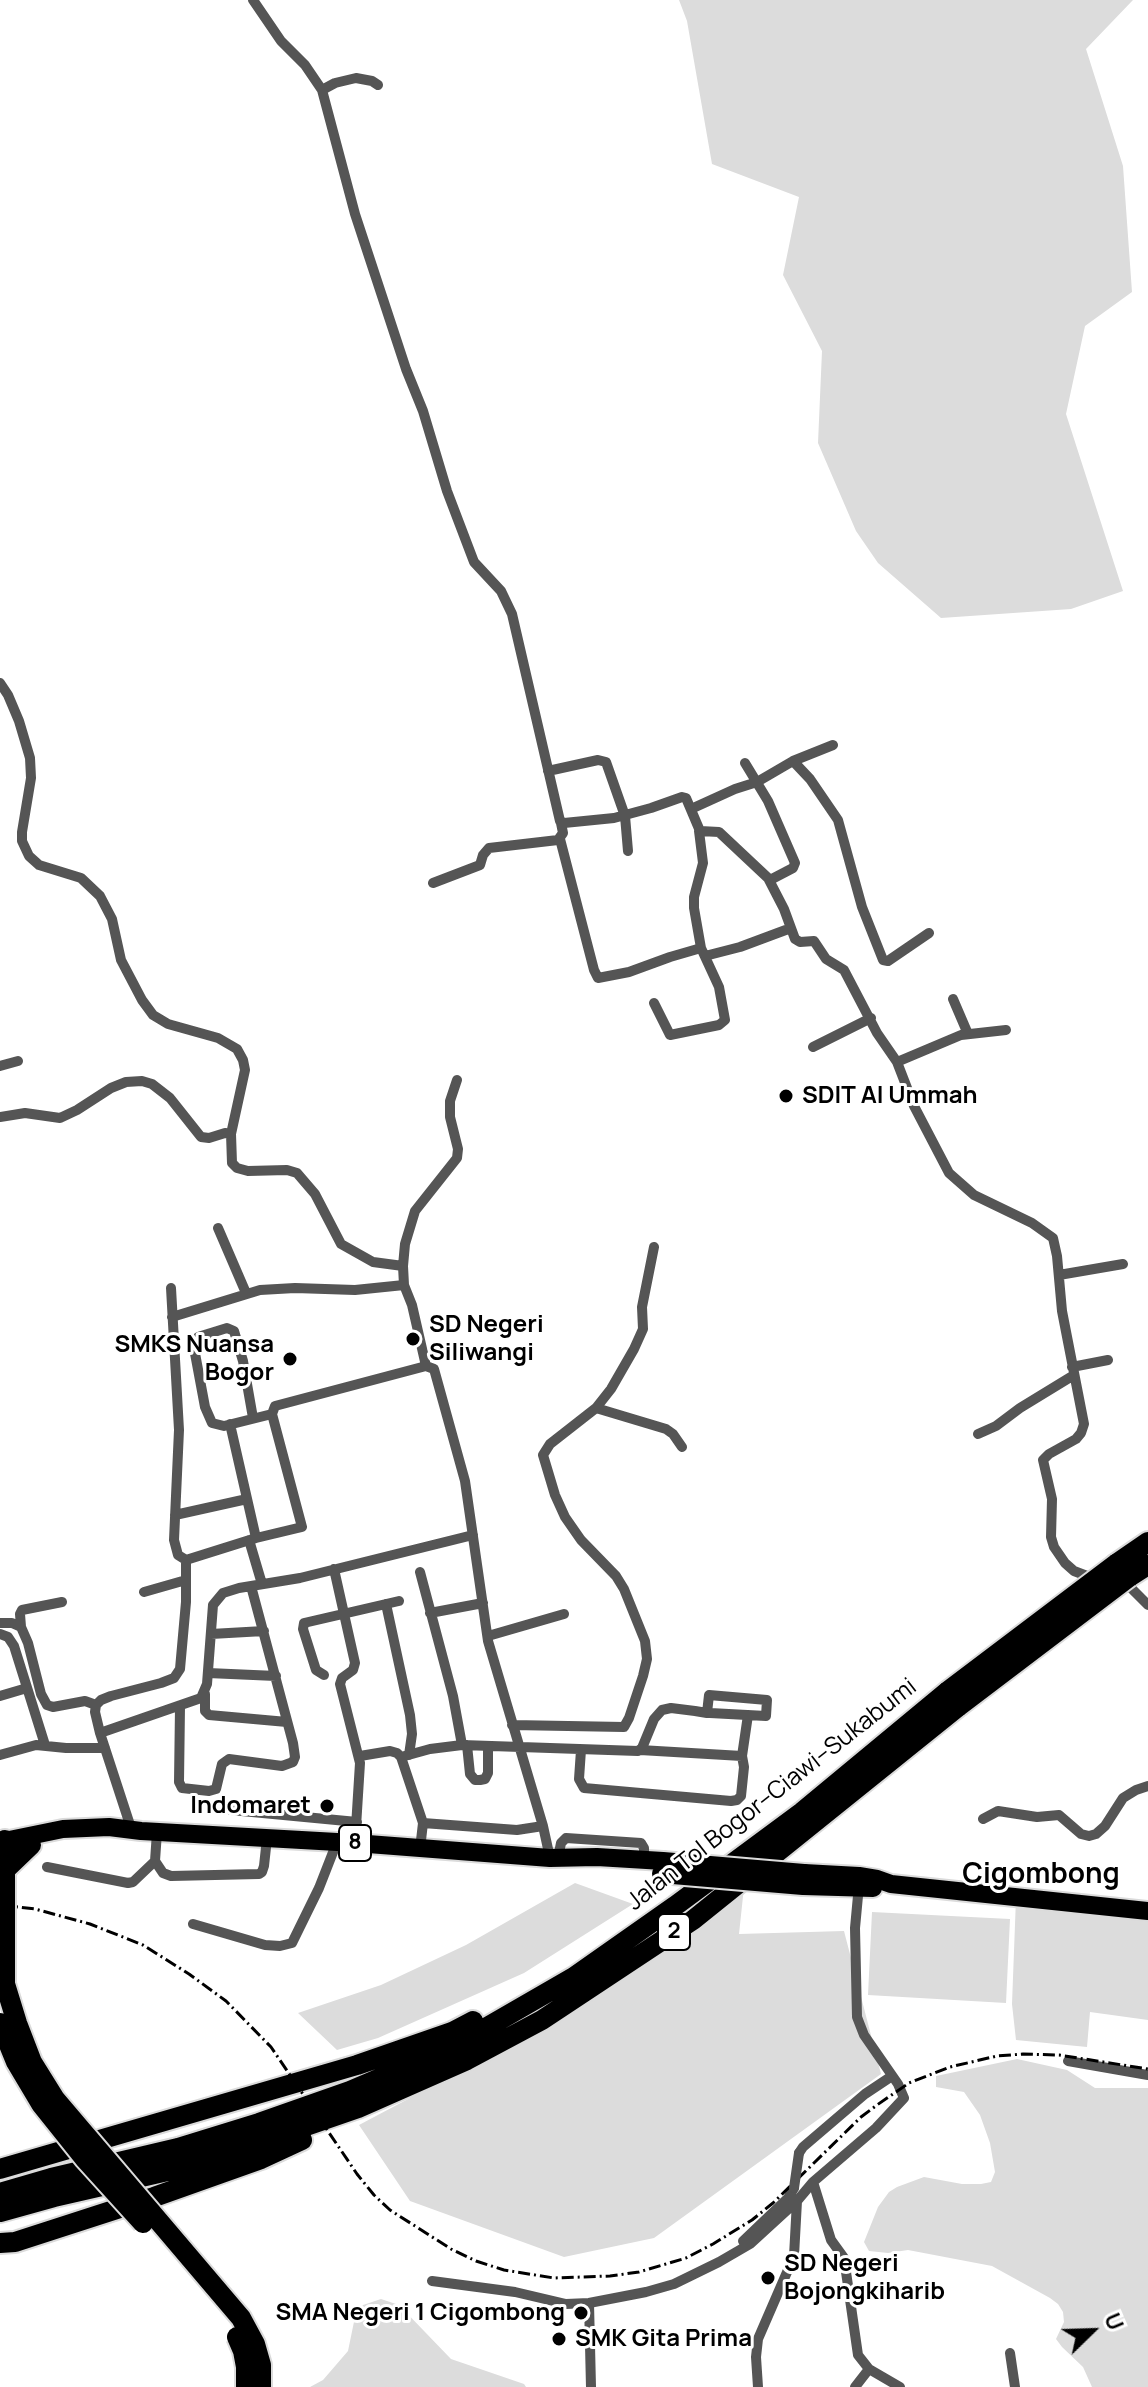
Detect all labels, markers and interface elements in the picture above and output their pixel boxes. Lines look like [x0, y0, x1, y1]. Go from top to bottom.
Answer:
place label: SDIT Al Ummah [802, 1082, 978, 1110]
marker: SDIT Al Ummah [777, 1087, 795, 1105]
place label: SD Negeri Siliwangi [429, 1311, 544, 1367]
marker: SD Negeri Siliwangi [404, 1330, 422, 1348]
place label: SMKS Nuansa Bogor [114, 1331, 274, 1387]
marker: SMKS Nuansa Bogor [281, 1350, 299, 1368]
street label: Jalan Tol Bogor–Ciawi–Sukabumi [621, 1673, 923, 1917]
place label: Indomaret [190, 1792, 311, 1820]
marker: Indomaret [318, 1797, 336, 1815]
road number: 8 [339, 1825, 371, 1861]
district label: Cigombong [962, 1858, 1120, 1892]
road number: 2 [658, 1914, 690, 1950]
place label: SD Negeri Bojongkiharib [784, 2250, 945, 2306]
marker: SD Negeri Bojongkiharib [759, 2269, 777, 2287]
north arrow [1052, 2291, 1132, 2371]
place label: SMA Negeri 1 Cigombong [275, 2299, 565, 2327]
marker: SMA Negeri 1 Cigombong [572, 2304, 590, 2322]
text: U [1097, 2308, 1131, 2335]
place label: SMK Gita Prima [575, 2325, 752, 2353]
marker: SMK Gita Prima [550, 2330, 568, 2348]

